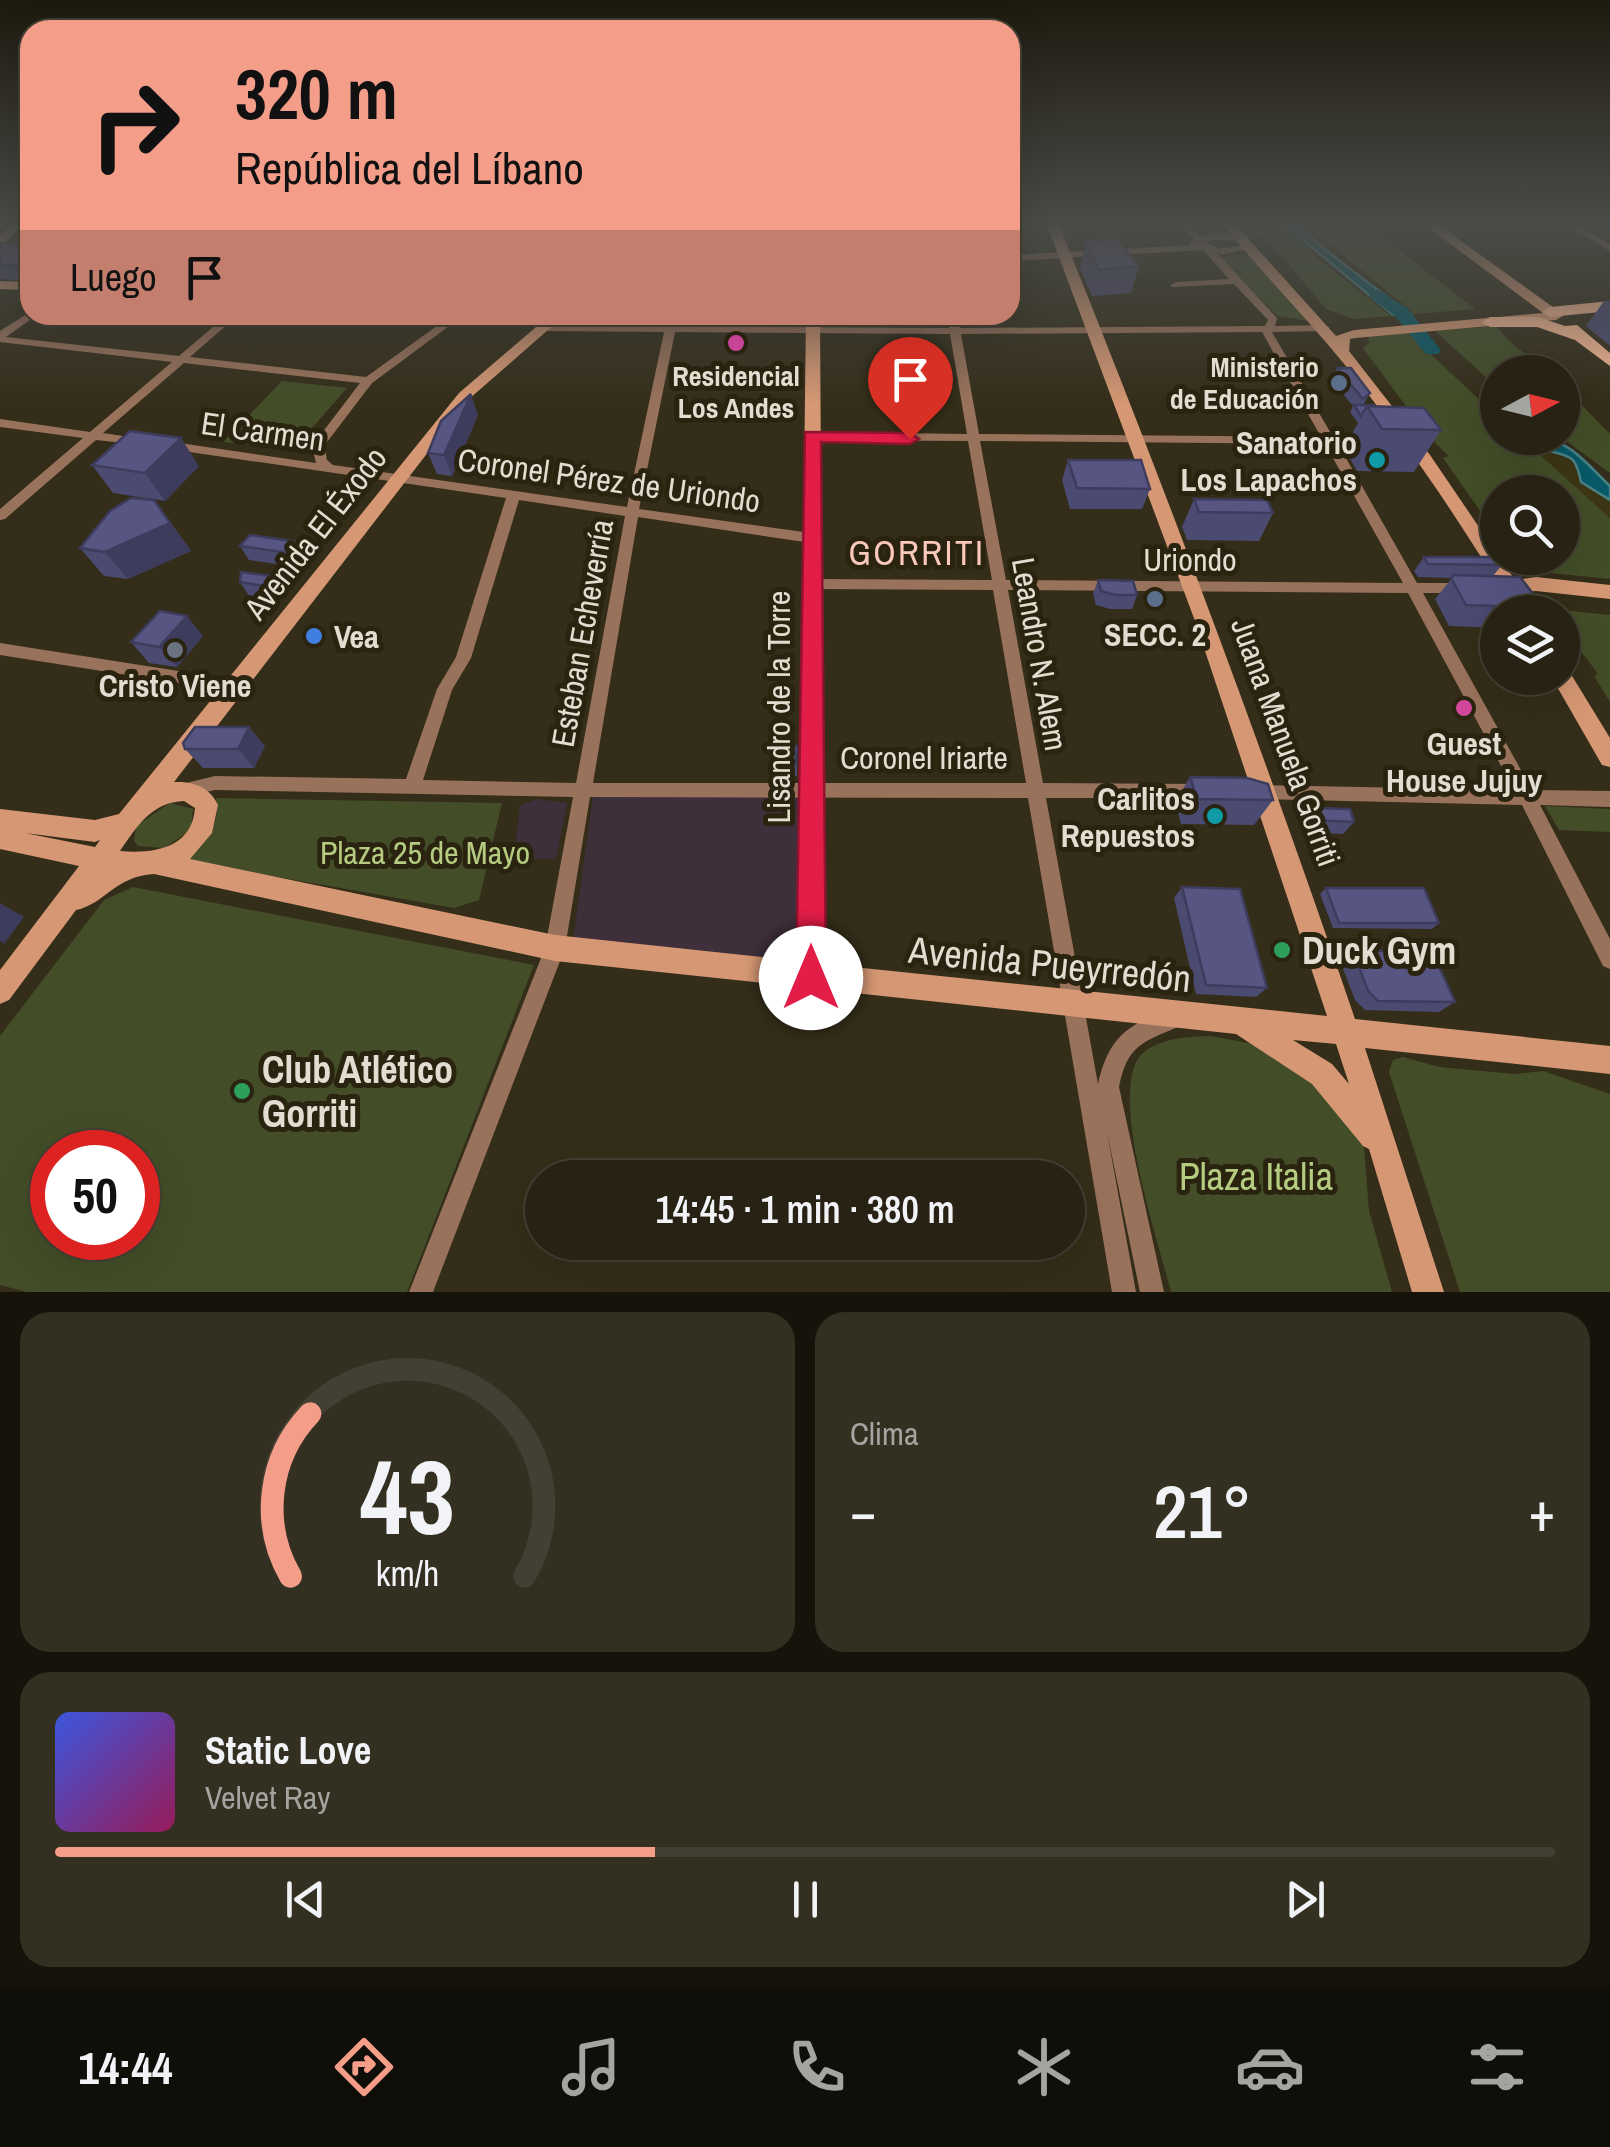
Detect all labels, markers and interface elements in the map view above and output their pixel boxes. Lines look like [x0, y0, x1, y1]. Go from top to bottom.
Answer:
text: 320 m [235, 47, 398, 141]
icon: right [70, 60, 200, 190]
text: República del Líbano [235, 137, 584, 198]
icon: arrive [177, 250, 232, 305]
text: Luego [70, 252, 157, 303]
marker: Residencial Los Andes [725, 332, 747, 354]
pin [868, 337, 953, 440]
place label: Ministerio de Educación [1170, 348, 1319, 418]
icon: arrive [883, 352, 938, 407]
north arrow [1480, 355, 1580, 455]
map controls [1480, 355, 1580, 695]
place label: Residencial Los Andes [672, 357, 800, 427]
marker: Ministerio de Educación [1328, 372, 1350, 394]
street label: El Carmen [199, 401, 327, 461]
place label: Sanatorio Los Lapachos [1181, 421, 1357, 501]
street label: Coronel Pérez de Uriondo [455, 437, 763, 523]
street label: Avenida El Éxodo [233, 438, 396, 629]
marker: Sanatorio Los Lapachos [1366, 449, 1388, 471]
button: search [1480, 475, 1580, 575]
street label: Esteban Echeverría [541, 515, 623, 750]
district label: GORRITI [848, 529, 986, 576]
street label: Uriondo [1143, 538, 1237, 581]
street label: Leandro N. Alem [1002, 554, 1078, 754]
marker: SECC. 2 [1144, 588, 1166, 610]
street label: Lisandro de la Torre [757, 591, 800, 823]
button: layers [1480, 595, 1580, 695]
street label: Juana Manuela Gorriti [1221, 612, 1351, 872]
place label: SECC. 2 [1104, 613, 1206, 656]
place label: Vea [334, 615, 379, 658]
marker: Vea [303, 625, 325, 647]
marker: Cristo Viene [164, 639, 186, 661]
place label: Cristo Viene [99, 664, 251, 707]
marker: Guest House Jujuy [1453, 697, 1475, 719]
place label: Guest House Jujuy [1386, 722, 1542, 802]
street label: Coronel Iriarte [840, 736, 1008, 779]
place label: Carlitos Repuestos [1061, 777, 1195, 857]
marker: Carlitos Repuestos [1204, 805, 1226, 827]
park label: Plaza 25 de Mayo [320, 831, 530, 874]
street label: Avenida Pueyrredón [905, 924, 1194, 1004]
place label: Duck Gym [1302, 925, 1456, 976]
position arrow [759, 926, 863, 1030]
marker: Duck Gym [1271, 939, 1293, 961]
place label: Club Atlético Gorriti [262, 1044, 453, 1139]
marker: Club Atlético Gorriti [231, 1080, 253, 1102]
speed limit sign: 50 [30, 1130, 160, 1260]
park label: Plaza Italia [1179, 1151, 1333, 1202]
text: 14:45 · 1 min · 380 m [655, 1184, 955, 1235]
text: Clima [850, 1412, 919, 1455]
text: 43 [360, 1426, 455, 1566]
text: 21° [1153, 1460, 1252, 1561]
text: − [850, 1474, 876, 1548]
text: + [1529, 1474, 1555, 1548]
text: km/h [376, 1549, 439, 1597]
text: Static Love [205, 1725, 371, 1776]
text: Velvet Ray [205, 1776, 330, 1819]
icon: previous [278, 1872, 333, 1927]
icon: pause [778, 1872, 833, 1927]
icon: next [1278, 1872, 1333, 1927]
icon: directions [329, 2032, 399, 2102]
icon: music [556, 2032, 626, 2102]
icon: phone [782, 2032, 852, 2102]
icon: climate [1009, 2032, 1079, 2102]
icon: car [1235, 2032, 1305, 2102]
icon: filters [1462, 2032, 1532, 2102]
text: 14:44 [78, 2037, 173, 2098]

